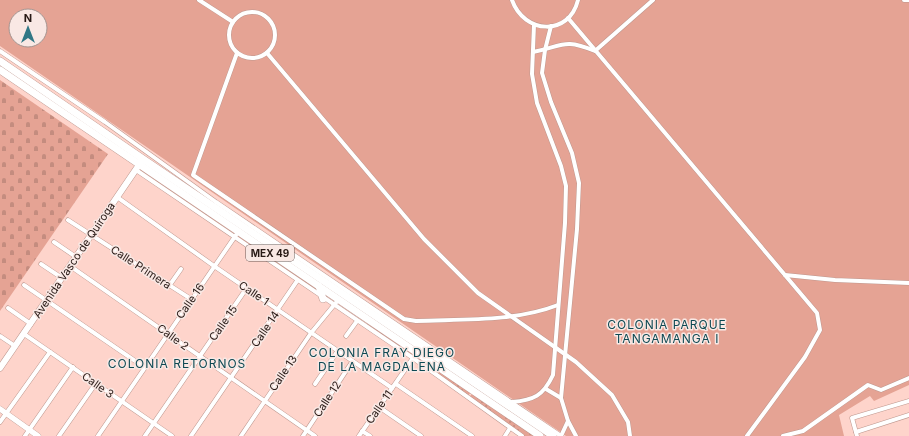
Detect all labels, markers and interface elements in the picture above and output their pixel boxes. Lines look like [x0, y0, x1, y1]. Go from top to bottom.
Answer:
north arrow [8, 8, 48, 48]
text: N [24, 11, 32, 25]
street label: Avenida Vasco de Quiroga [30, 199, 118, 321]
street label: Calle Primera [108, 242, 174, 292]
road number: MEX 49 [246, 245, 294, 261]
street label: Calle 1 [236, 278, 272, 308]
street label: Calle 16 [173, 280, 207, 322]
street label: Calle 15 [206, 302, 240, 343]
street label: Calle 14 [248, 308, 282, 350]
district label: COLONIA PARQUE TANGAMANGA I [607, 317, 727, 346]
street label: Calle 2 [154, 321, 192, 353]
district label: COLONIA FRAY DIEGO DE LA MAGDALENA [309, 345, 455, 374]
street label: Calle 13 [266, 352, 300, 394]
district label: COLONIA RETORNOS [108, 356, 246, 371]
street label: Calle 3 [79, 369, 117, 401]
street label: Calle 12 [310, 378, 344, 420]
street label: Calle 11 [362, 387, 396, 427]

